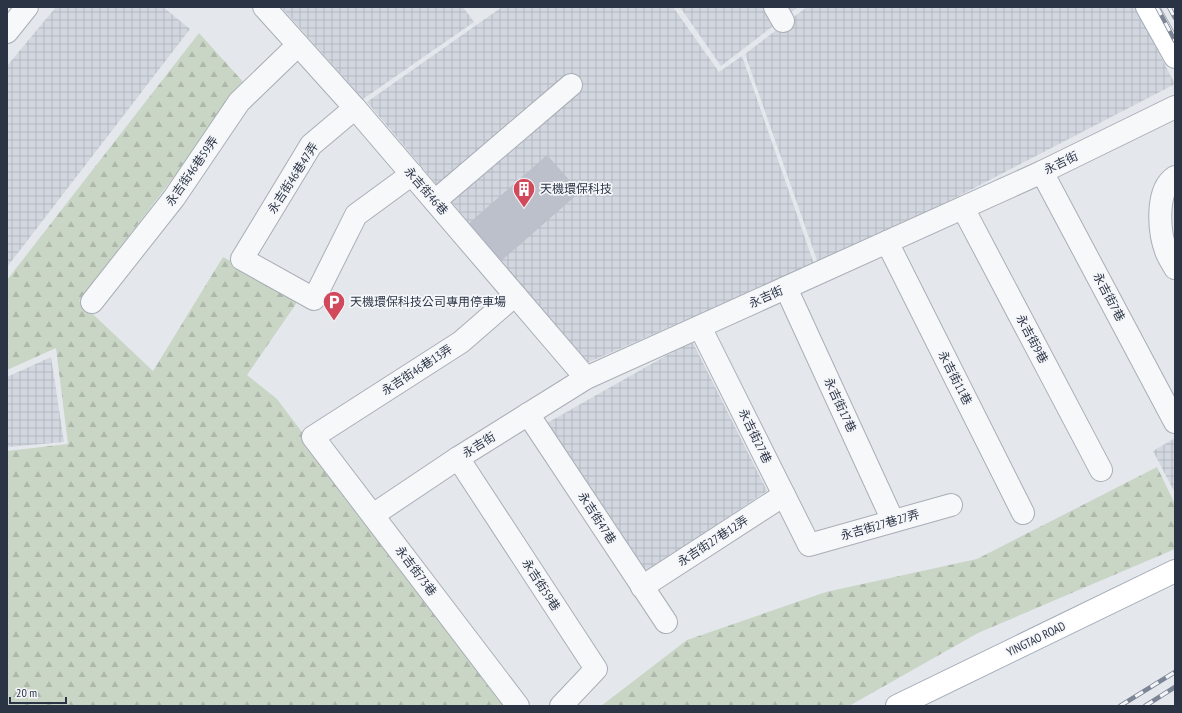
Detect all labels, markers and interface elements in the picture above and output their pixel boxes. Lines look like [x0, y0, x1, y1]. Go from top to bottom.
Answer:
street label: 永吉街46巷59弄 [162, 133, 221, 208]
street label: 永吉街46巷47弄 [264, 139, 321, 216]
street label: 永吉街 [1041, 148, 1080, 177]
street label: 永吉街46巷 [401, 164, 451, 218]
building icon: 天機環保科技 [511, 176, 537, 209]
place label: 天機環保科技 [540, 181, 612, 196]
street label: 永吉街7巷 [1090, 270, 1129, 324]
street label: 永吉街 [746, 282, 785, 311]
parking icon: 天機環保科技公司專用停車場 [321, 289, 347, 322]
place label: 天機環保科技公司專用停車場 [350, 294, 506, 309]
street label: 永吉街9巷 [1013, 312, 1052, 366]
street label: 永吉街46巷13弄 [378, 341, 455, 398]
street label: 永吉街11巷 [935, 348, 975, 407]
street label: 永吉街17巷 [821, 375, 860, 435]
street label: 永吉街27巷 [736, 406, 775, 465]
street label: 永吉街 [459, 429, 498, 460]
street label: 永吉街47巷 [575, 489, 620, 546]
street label: 永吉街27巷27弄 [839, 506, 921, 543]
street label: 永吉街27巷12弄 [674, 512, 751, 569]
street label: 永吉街73巷 [393, 543, 440, 599]
street label: 永吉街59巷 [519, 556, 564, 613]
street label: YINGTAO ROAD [1004, 618, 1068, 659]
scale bar [10, 679, 66, 705]
text: 20 m [16, 685, 37, 700]

